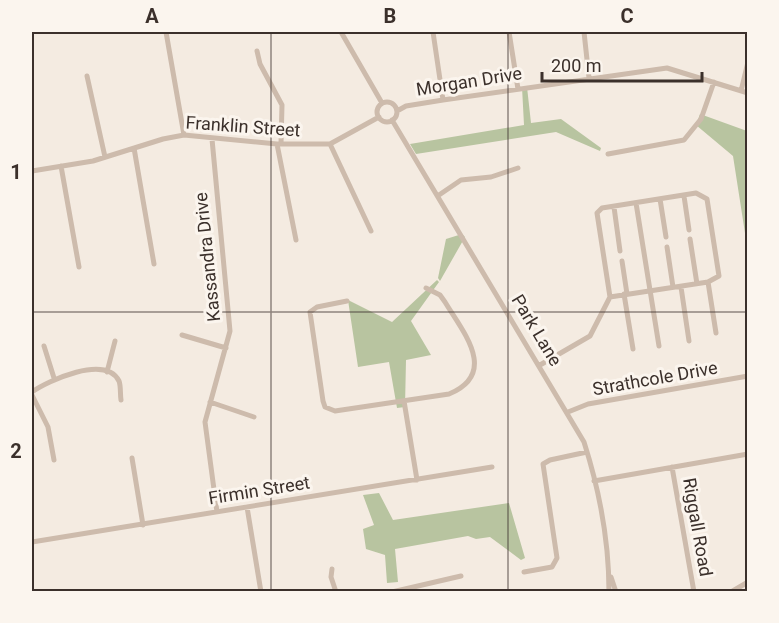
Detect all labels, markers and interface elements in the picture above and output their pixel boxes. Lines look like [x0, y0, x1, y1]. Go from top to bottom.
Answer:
text: A [145, 4, 159, 28]
text: B [384, 4, 396, 28]
text: C [620, 4, 634, 28]
scale bar [542, 45, 702, 83]
text: 200 m [551, 55, 602, 76]
street label: Morgan Drive [415, 62, 523, 100]
street label: Franklin Street [185, 112, 301, 140]
text: 1 [10, 160, 22, 184]
street label: Kassandra Drive [190, 191, 224, 323]
street label: Park Lane [507, 290, 567, 370]
street label: Strathcole Drive [591, 357, 719, 399]
text: 2 [10, 439, 22, 463]
street label: Firmin Street [207, 472, 311, 508]
street label: Riggall Road [679, 476, 717, 578]

